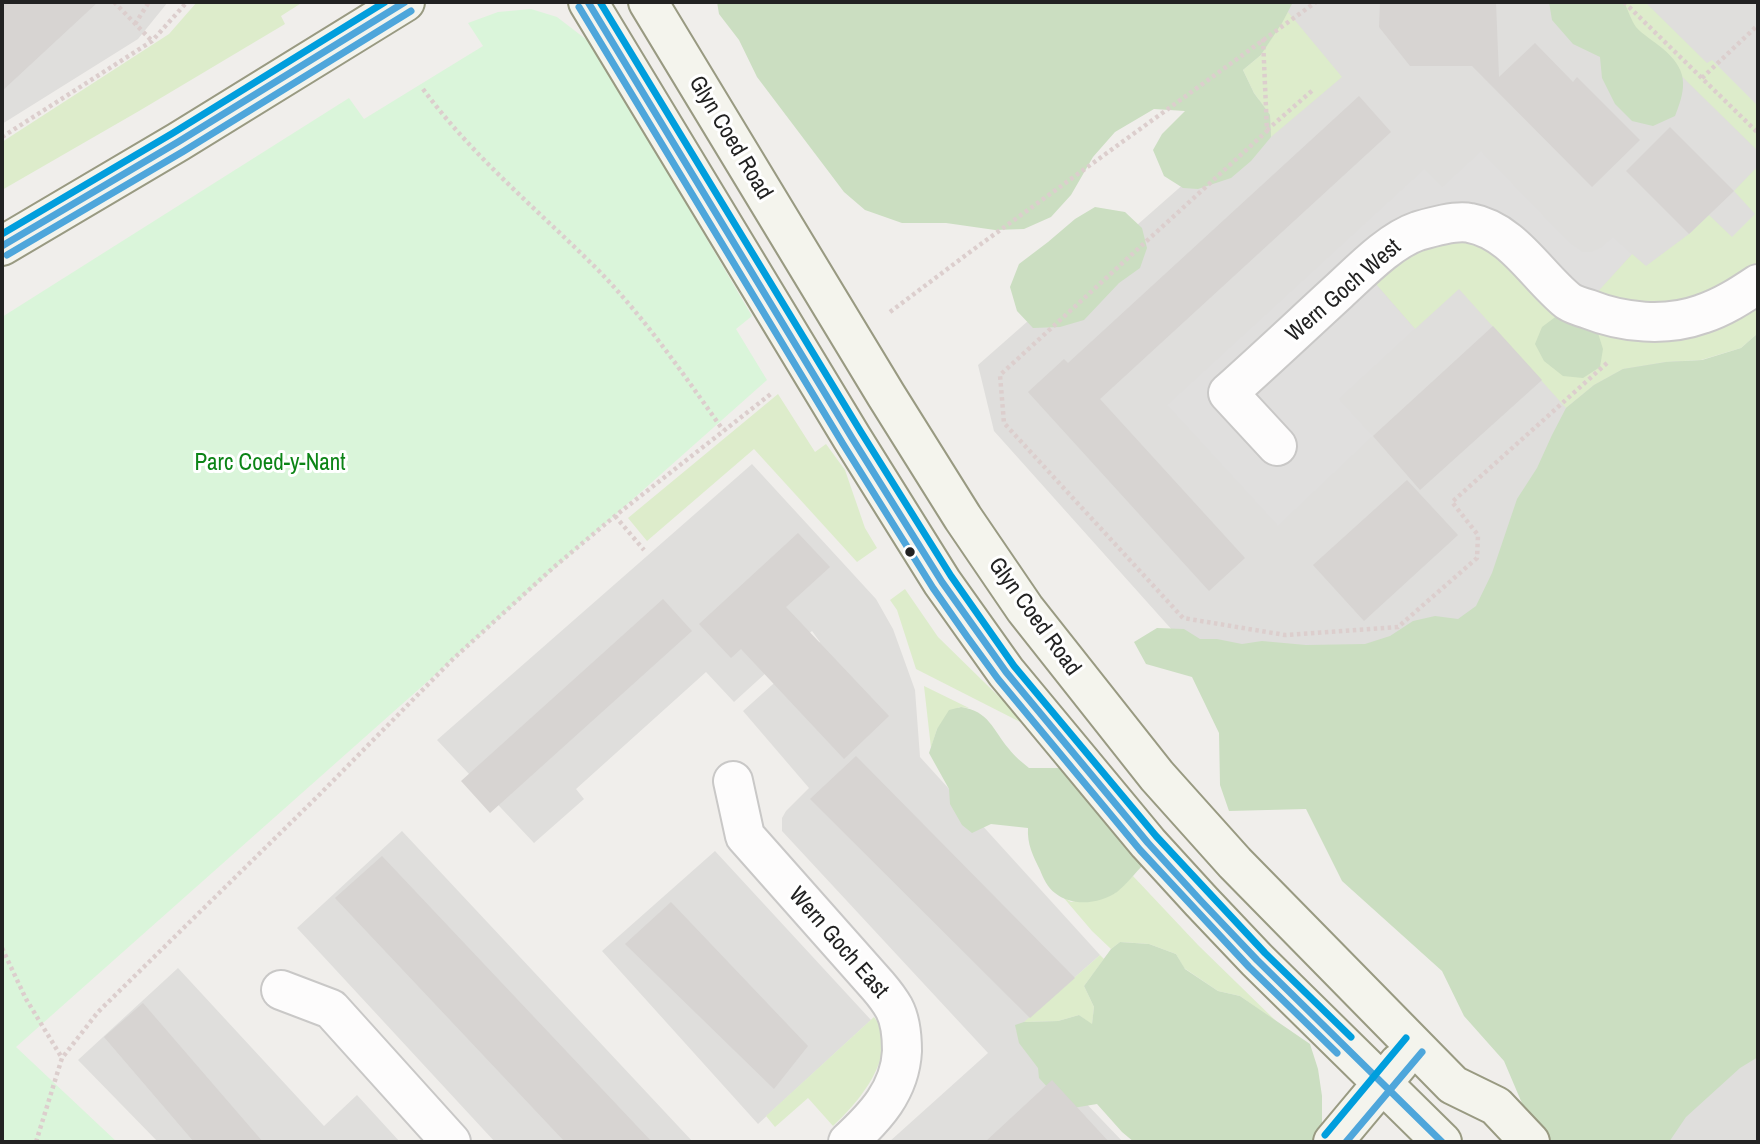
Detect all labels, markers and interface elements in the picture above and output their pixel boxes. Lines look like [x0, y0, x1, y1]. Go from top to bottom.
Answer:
street label: Glyn Coed Road [682, 71, 778, 205]
street label: Wern Goch West [1281, 234, 1407, 348]
park label: Parc Coed-y-Nant [195, 450, 345, 478]
unlabelled marker [903, 545, 917, 559]
street label: Glyn Coed Road [982, 552, 1086, 682]
street label: Wern Goch East [782, 882, 894, 1004]

